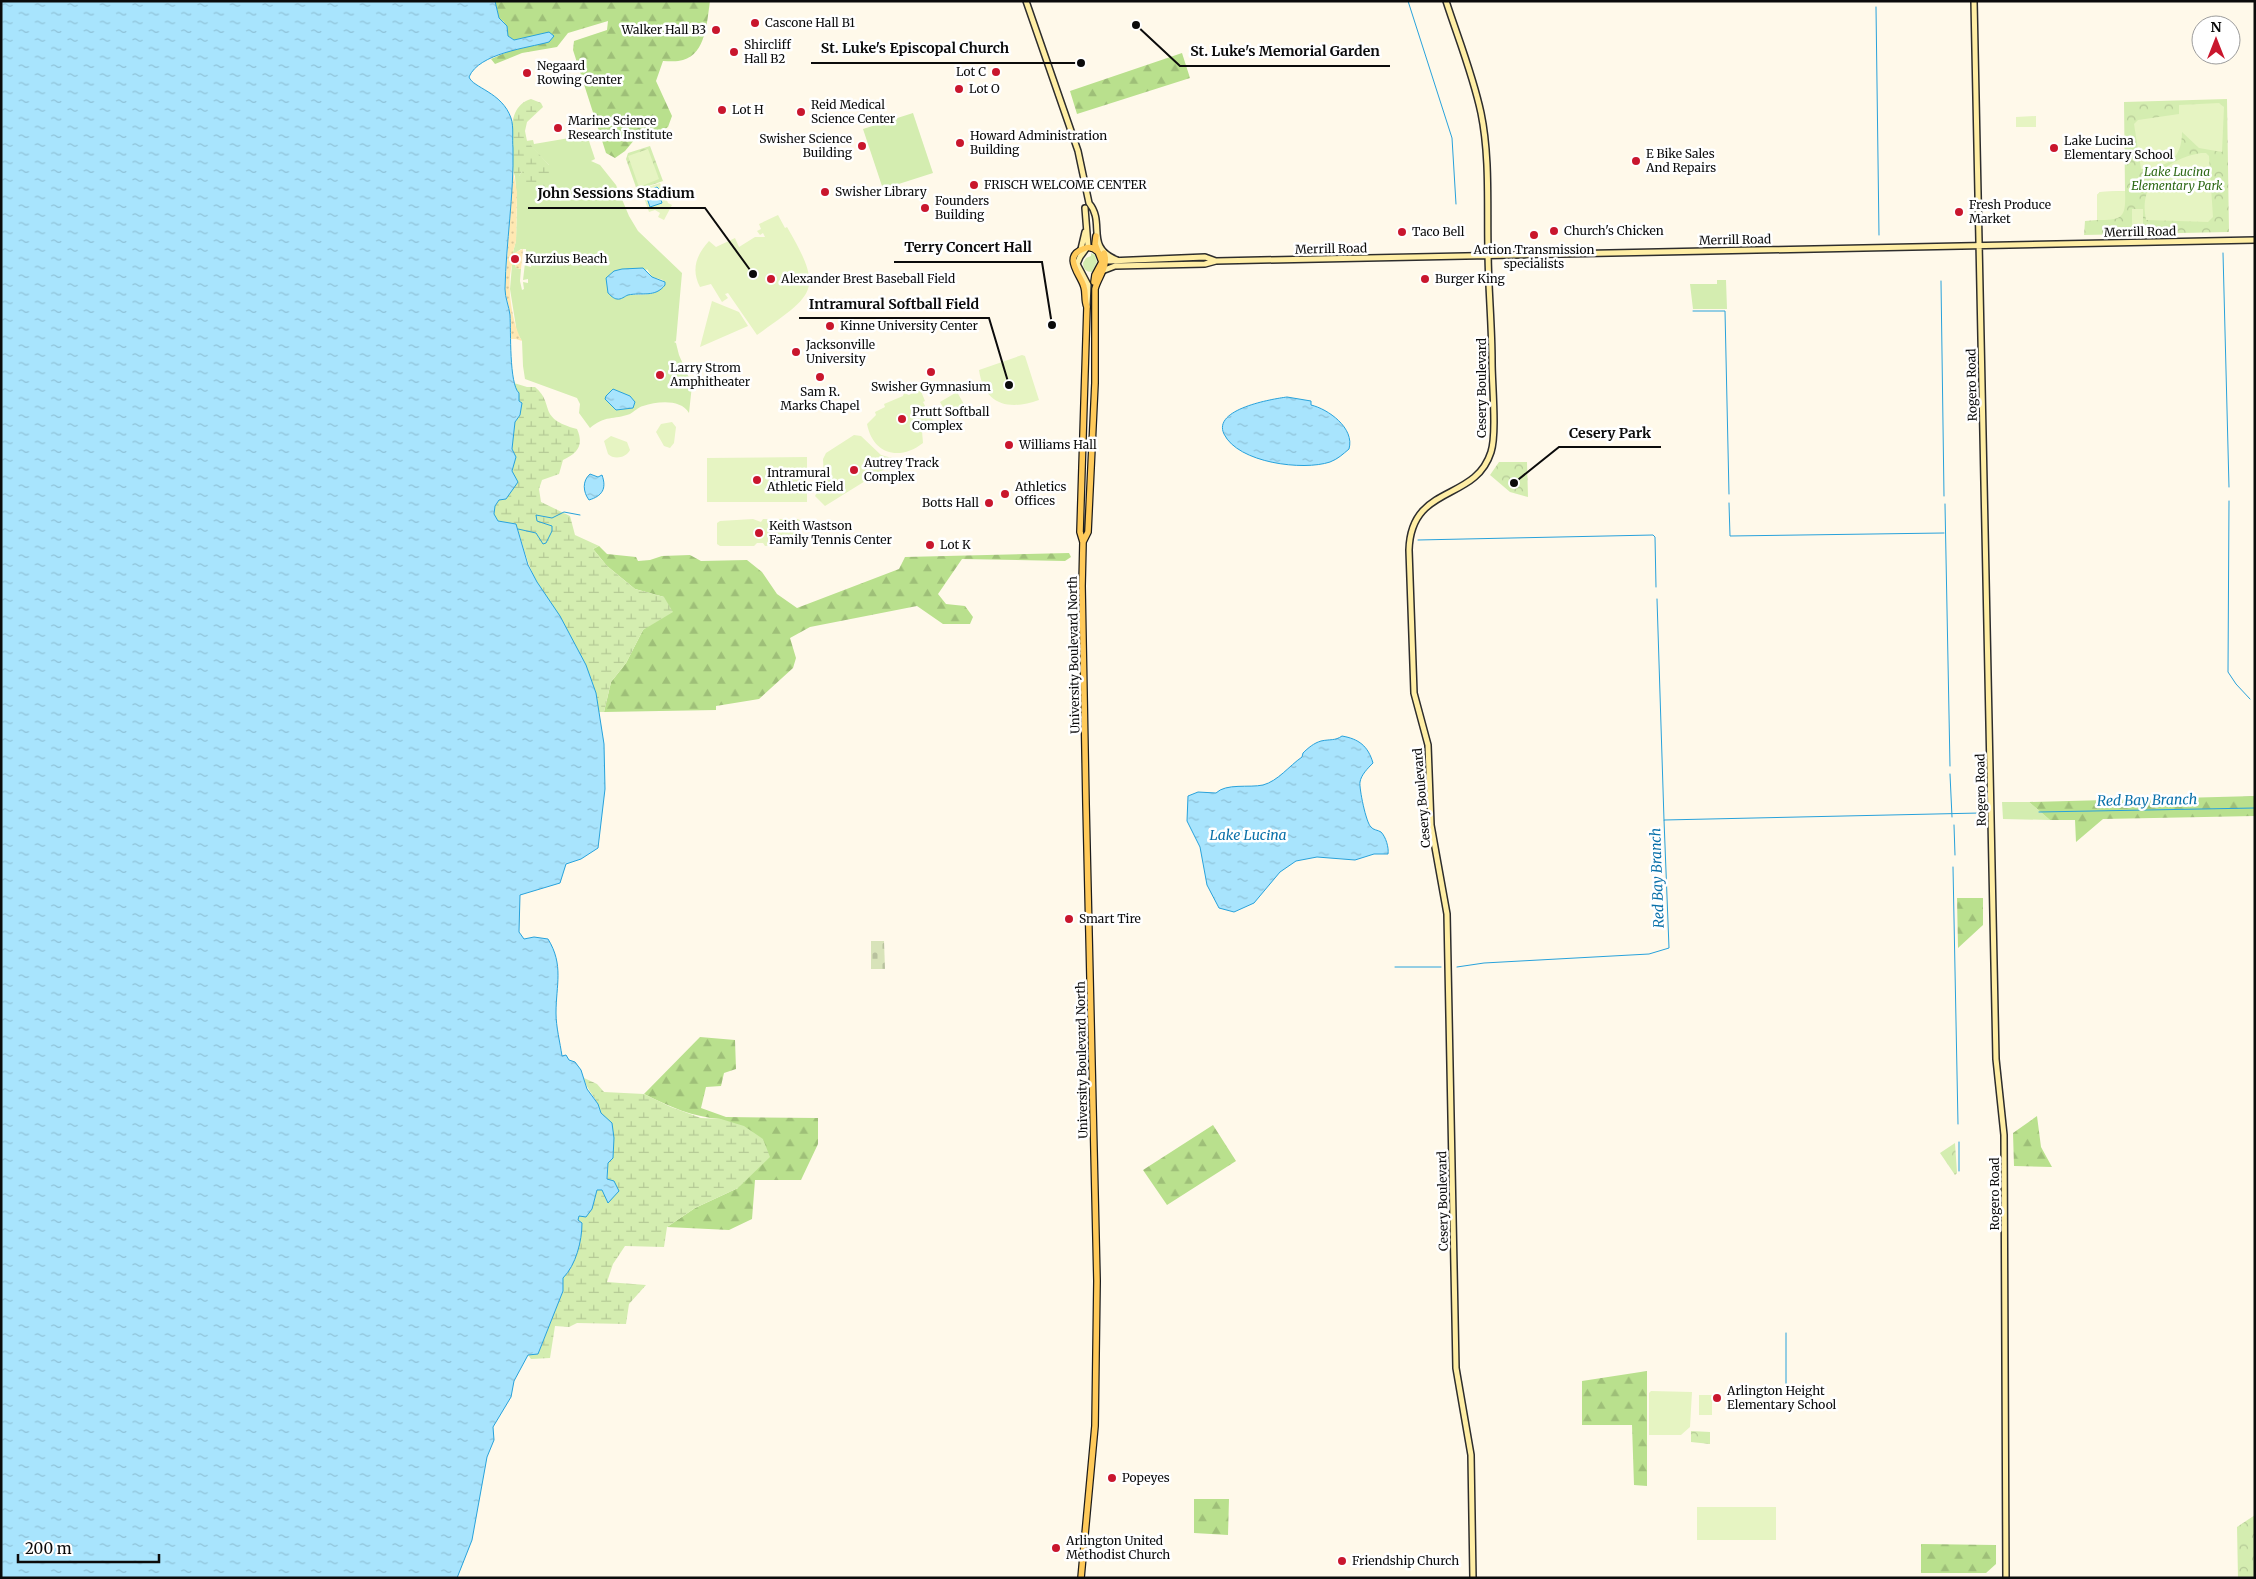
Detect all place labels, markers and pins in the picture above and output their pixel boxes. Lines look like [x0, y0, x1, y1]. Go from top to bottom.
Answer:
place label: Cascone Hall B1 [765, 15, 855, 30]
marker: Cascone Hall B1 [749, 17, 761, 29]
place label: Walker Hall B3 [621, 22, 706, 37]
marker: Walker Hall B3 [710, 24, 722, 36]
callout: St. Luke's Episcopal Church [811, 34, 1019, 63]
place label: Shircliff Hall B2 [744, 37, 791, 66]
callout: St. Luke's Memorial Garden [1180, 37, 1390, 66]
marker: Shircliff Hall B2 [728, 46, 740, 58]
place label: Negaard Rowing Center [537, 58, 623, 87]
place label: Lot C [956, 64, 986, 79]
marker: Lot C [990, 66, 1002, 78]
marker: Negaard Rowing Center [521, 67, 533, 79]
place label: Lot O [969, 81, 1000, 96]
marker: Lot O [953, 83, 965, 95]
place label: Reid Medical Science Center [811, 97, 896, 126]
place label: Lot H [732, 102, 764, 117]
marker: Lot H [716, 104, 728, 116]
marker: Reid Medical Science Center [795, 106, 807, 118]
place label: Marine Science Research Institute [568, 113, 672, 142]
marker: Marine Science Research Institute [552, 122, 564, 134]
place label: Howard Administration Building [970, 128, 1107, 157]
place label: Swisher Science Building [759, 131, 853, 160]
place label: Lake Lucina Elementary School [2064, 133, 2174, 162]
marker: Howard Administration Building [954, 137, 966, 149]
marker: Swisher Science Building [856, 140, 868, 152]
marker: Lake Lucina Elementary School [2048, 142, 2060, 154]
place label: E Bike Sales And Repairs [1645, 146, 1716, 175]
marker: E Bike Sales And Repairs [1630, 155, 1642, 167]
place label: FRISCH WELCOME CENTER [984, 177, 1147, 192]
callout: John Sessions Stadium [528, 179, 705, 208]
marker: FRISCH WELCOME CENTER [968, 179, 980, 191]
place label: Swisher Library [835, 184, 927, 199]
marker: Swisher Library [819, 186, 831, 198]
place label: Founders Building [935, 193, 989, 222]
place label: Fresh Produce Market [1969, 197, 2051, 226]
marker: Founders Building [919, 202, 931, 214]
marker: Fresh Produce Market [1953, 206, 1965, 218]
place label: Church's Chicken [1564, 223, 1664, 238]
place label: Taco Bell [1412, 224, 1465, 239]
marker: Church's Chicken [1548, 225, 1560, 237]
marker: Taco Bell [1396, 226, 1408, 238]
marker: Action Transmission specialists [1528, 229, 1540, 241]
callout: Terry Concert Hall [894, 233, 1042, 262]
place label: Action Transmission specialists [1473, 242, 1594, 271]
place label: Kurzius Beach [525, 251, 608, 266]
marker: Kurzius Beach [509, 253, 521, 265]
place label: Alexander Brest Baseball Field [780, 271, 955, 286]
place label: Burger King [1435, 271, 1506, 286]
marker: Alexander Brest Baseball Field [765, 273, 777, 285]
marker: Burger King [1419, 273, 1431, 285]
callout: Intramural Softball Field [799, 289, 989, 318]
place label: Kinne University Center [840, 318, 979, 333]
marker: Kinne University Center [824, 320, 836, 332]
place label: Jacksonville University [805, 337, 875, 366]
marker: Jacksonville University [790, 346, 802, 358]
place label: Larry Strom Amphitheater [669, 360, 751, 389]
marker: Swisher Gymnasium [925, 366, 937, 378]
marker: Larry Strom Amphitheater [654, 369, 666, 381]
marker: Sam R. Marks Chapel [814, 371, 826, 383]
place label: Swisher Gymnasium [871, 379, 991, 394]
place label: Sam R. Marks Chapel [780, 384, 860, 413]
place label: Prutt Softball Complex [912, 404, 990, 433]
marker: Prutt Softball Complex [896, 413, 908, 425]
callout: Cesery Park [1559, 418, 1661, 447]
place label: Williams Hall [1018, 437, 1097, 452]
marker: Williams Hall [1003, 439, 1015, 451]
place label: Autrey Track Complex [863, 455, 940, 484]
marker: Autrey Track Complex [848, 464, 860, 476]
place label: Intramural Athletic Field [766, 465, 843, 494]
marker: Intramural Athletic Field [751, 474, 763, 486]
place label: Athletics Offices [1014, 479, 1066, 508]
marker: Athletics Offices [999, 488, 1011, 500]
place label: Botts Hall [922, 495, 979, 510]
marker: Botts Hall [983, 497, 995, 509]
place label: Keith Wastson Family Tennis Center [769, 518, 892, 547]
marker: Keith Wastson Family Tennis Center [753, 527, 765, 539]
place label: Lot K [940, 537, 971, 552]
marker: Lot K [924, 539, 936, 551]
place label: Smart Tire [1079, 911, 1141, 926]
marker: Smart Tire [1063, 913, 1075, 925]
place label: Arlington Height Elementary School [1726, 1383, 1837, 1412]
marker: Arlington Height Elementary School [1711, 1392, 1723, 1404]
place label: Popeyes [1122, 1470, 1170, 1485]
marker: Popeyes [1106, 1472, 1118, 1484]
place label: Arlington United Methodist Church [1065, 1533, 1170, 1562]
marker: Arlington United Methodist Church [1050, 1542, 1062, 1554]
place label: Friendship Church [1352, 1553, 1459, 1568]
marker: Friendship Church [1336, 1555, 1348, 1567]

